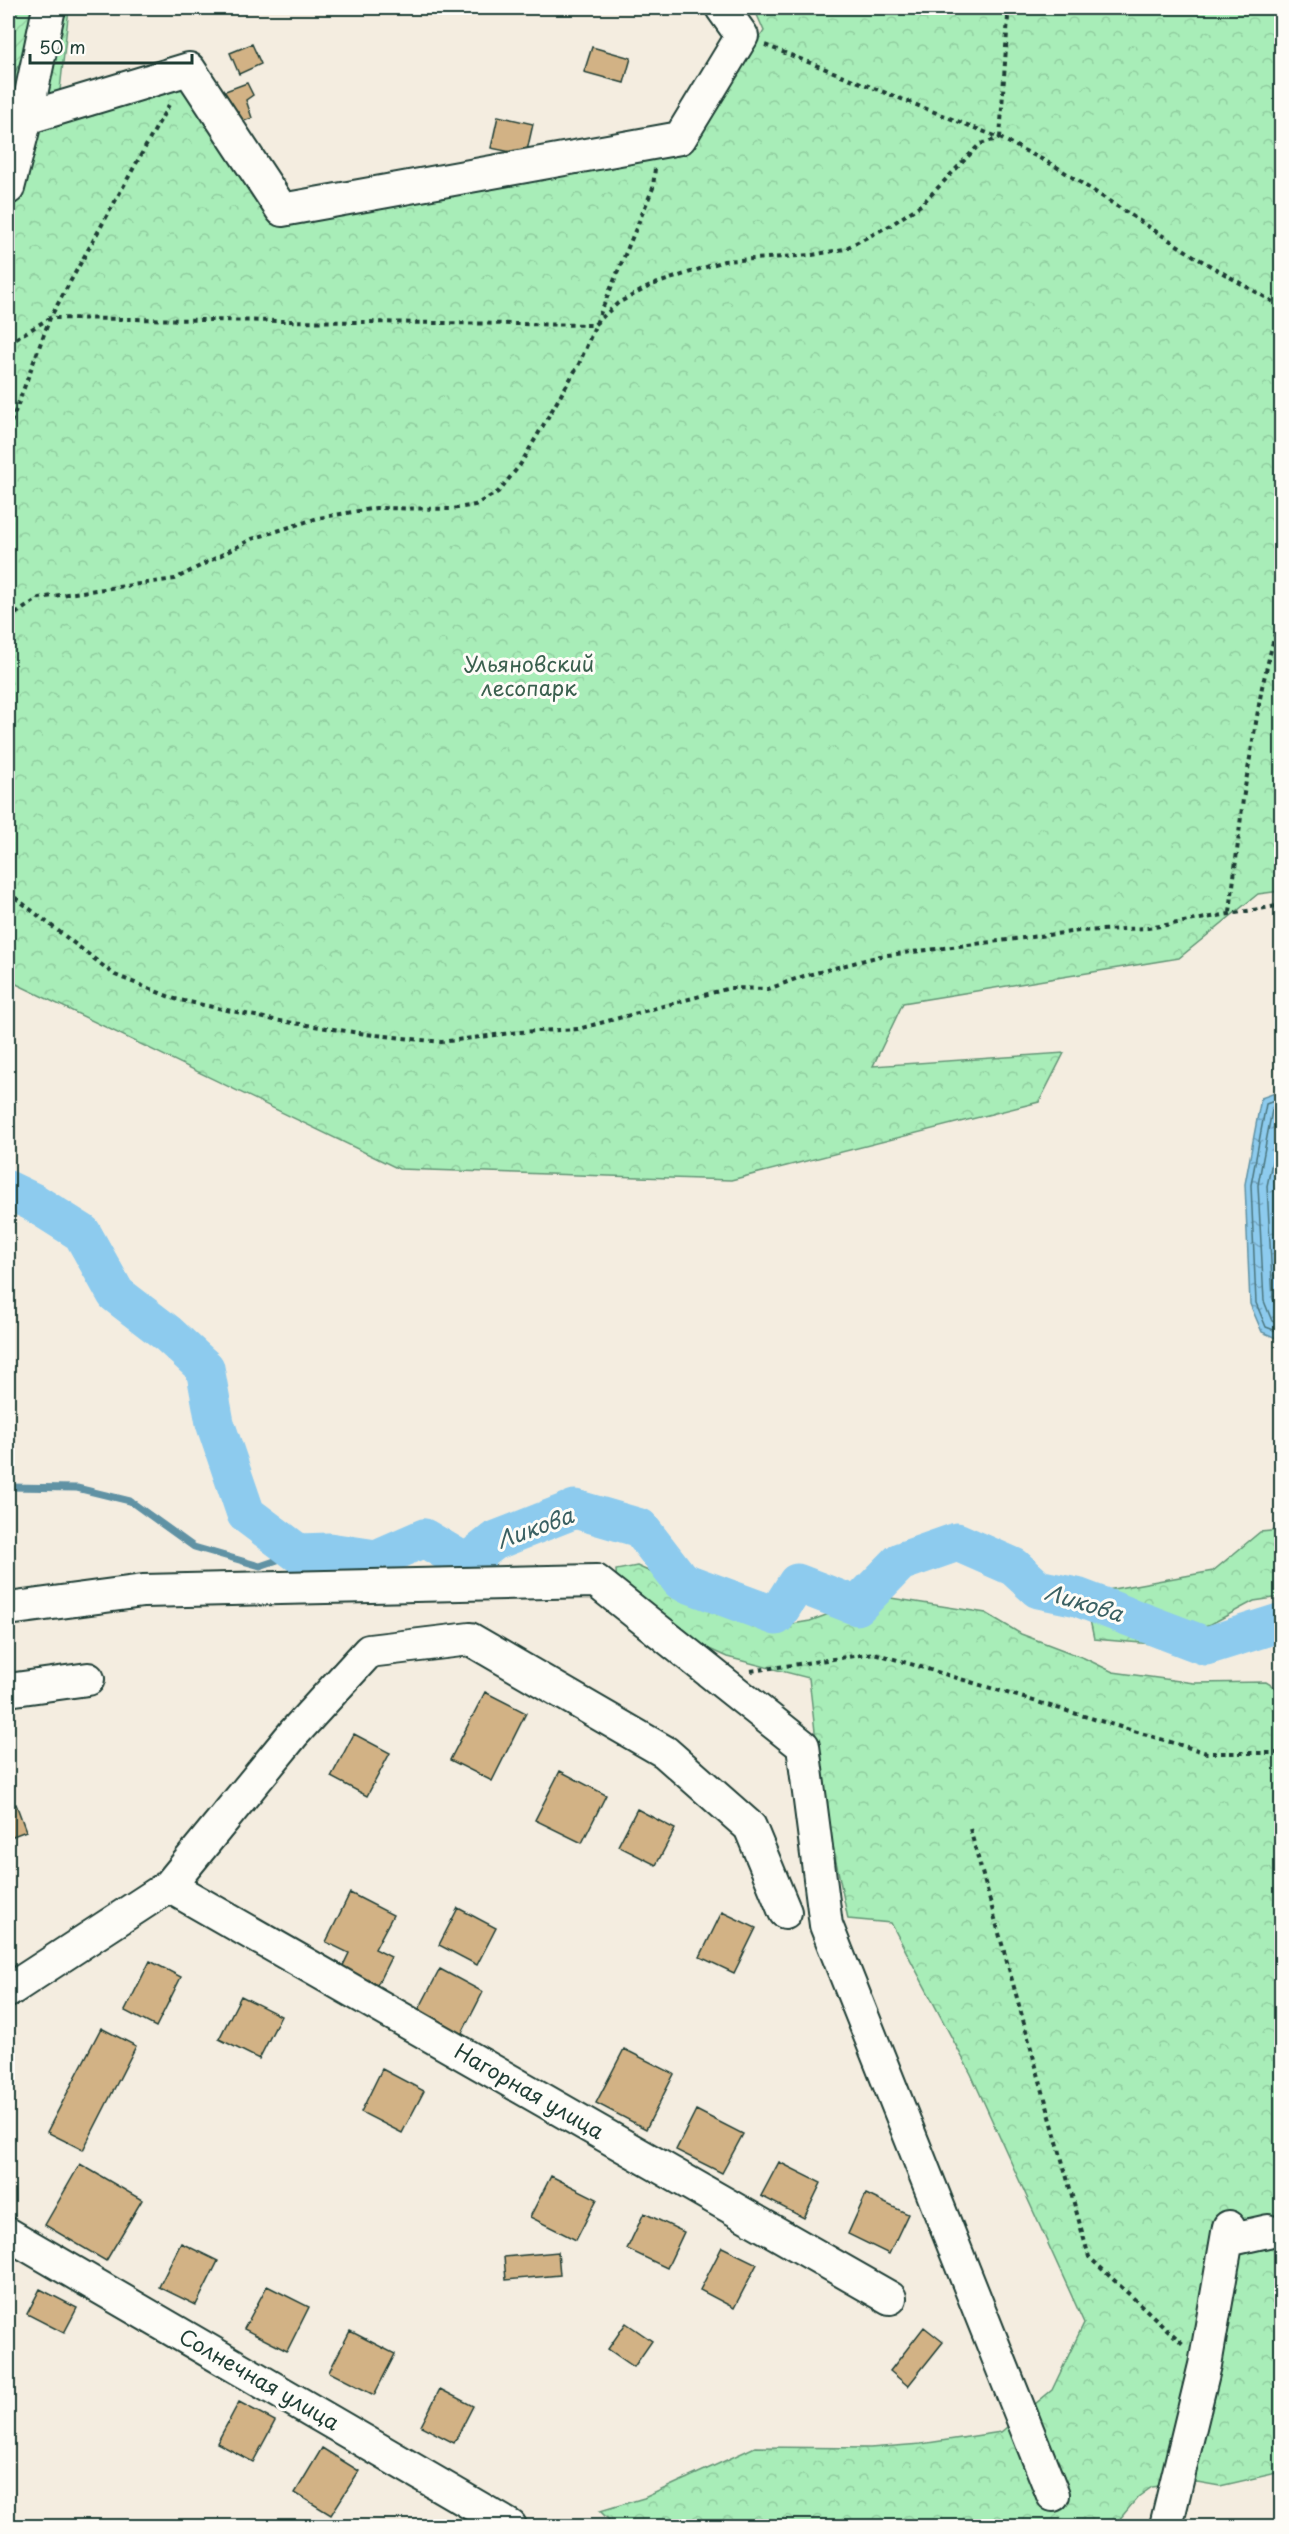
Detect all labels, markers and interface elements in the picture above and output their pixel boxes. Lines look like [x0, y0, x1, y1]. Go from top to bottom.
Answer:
scale bar [30, 27, 192, 65]
text: 50 m [39, 33, 86, 60]
park label: Ульяновский лесопарк [464, 647, 594, 703]
water label: Ликова [491, 1497, 579, 1556]
water label: Ликова [1042, 1574, 1129, 1629]
street label: Нагорная улица [449, 2034, 611, 2147]
street label: Солнечная улица [174, 2319, 347, 2438]

